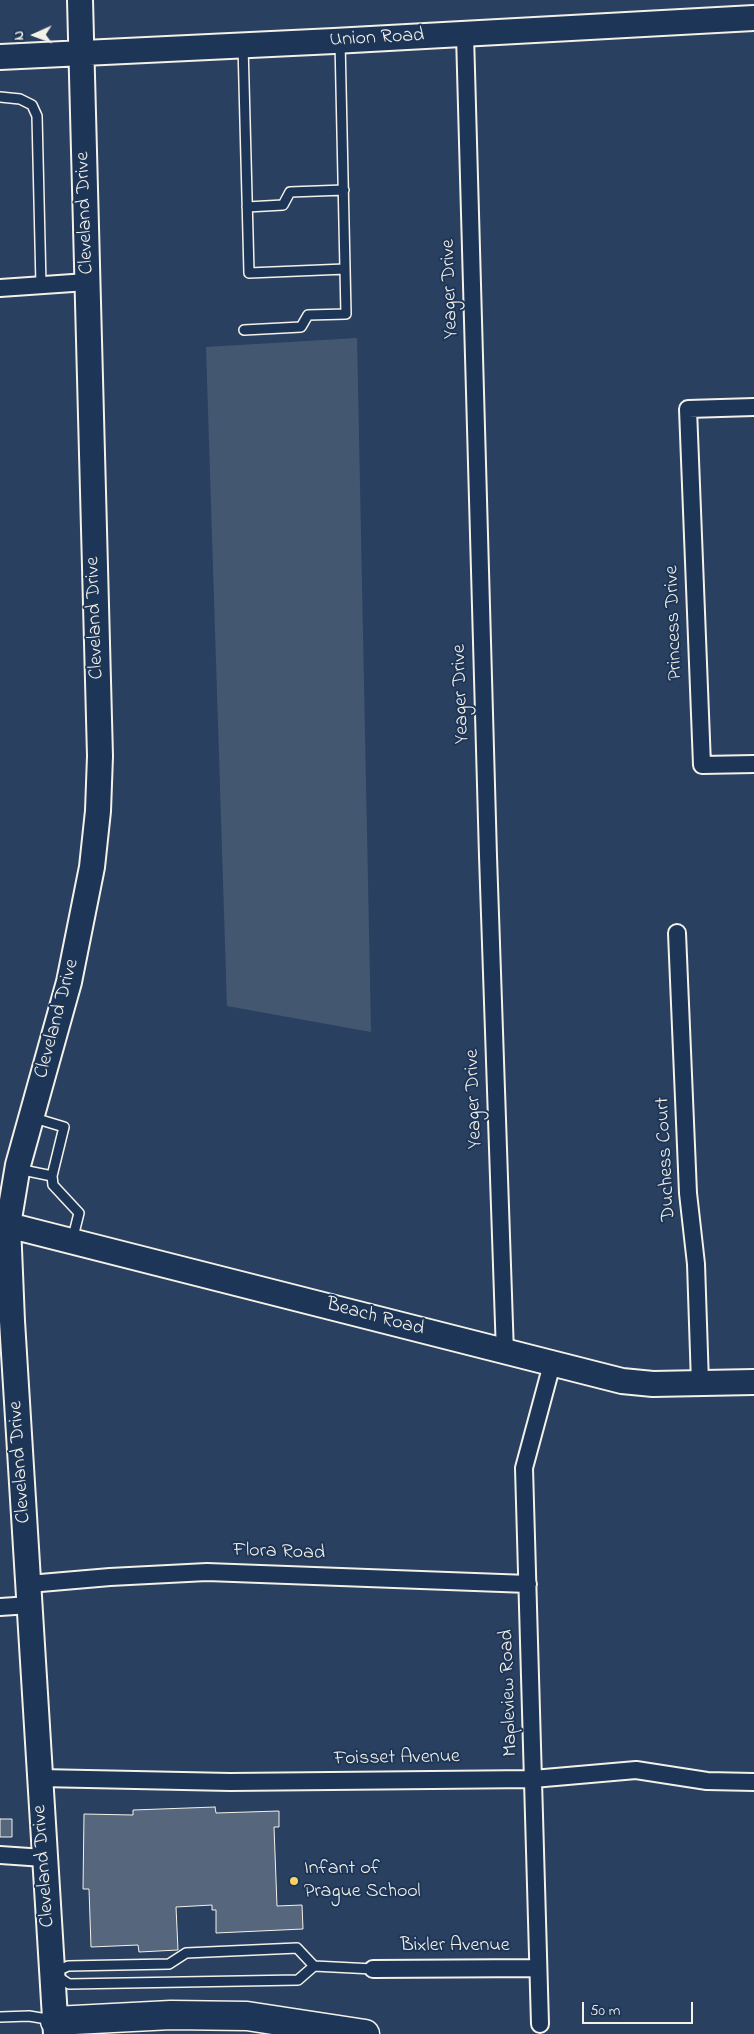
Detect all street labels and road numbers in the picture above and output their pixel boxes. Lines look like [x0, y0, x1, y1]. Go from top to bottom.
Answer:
street label: Union Road [329, 25, 425, 53]
street label: Cleveland Drive [72, 151, 100, 275]
street label: Yeager Drive [437, 239, 465, 339]
street label: Cleveland Drive [82, 556, 110, 680]
street label: Princess Drive [661, 565, 689, 681]
street label: Yeager Drive [448, 644, 476, 744]
street label: Cleveland Drive [31, 957, 85, 1081]
street label: Yeager Drive [461, 1049, 489, 1149]
street label: Duchess Court [652, 1096, 682, 1222]
street label: Beach Road [324, 1293, 426, 1343]
street label: Cleveland Drive [5, 1400, 37, 1524]
street label: Flora Road [232, 1539, 326, 1567]
street label: Mapleview Road [496, 1629, 524, 1757]
street label: Foisset Avenue [334, 1746, 460, 1772]
street label: Cleveland Drive [29, 1804, 61, 1928]
street label: Bixler Avenue [400, 1935, 510, 1959]

